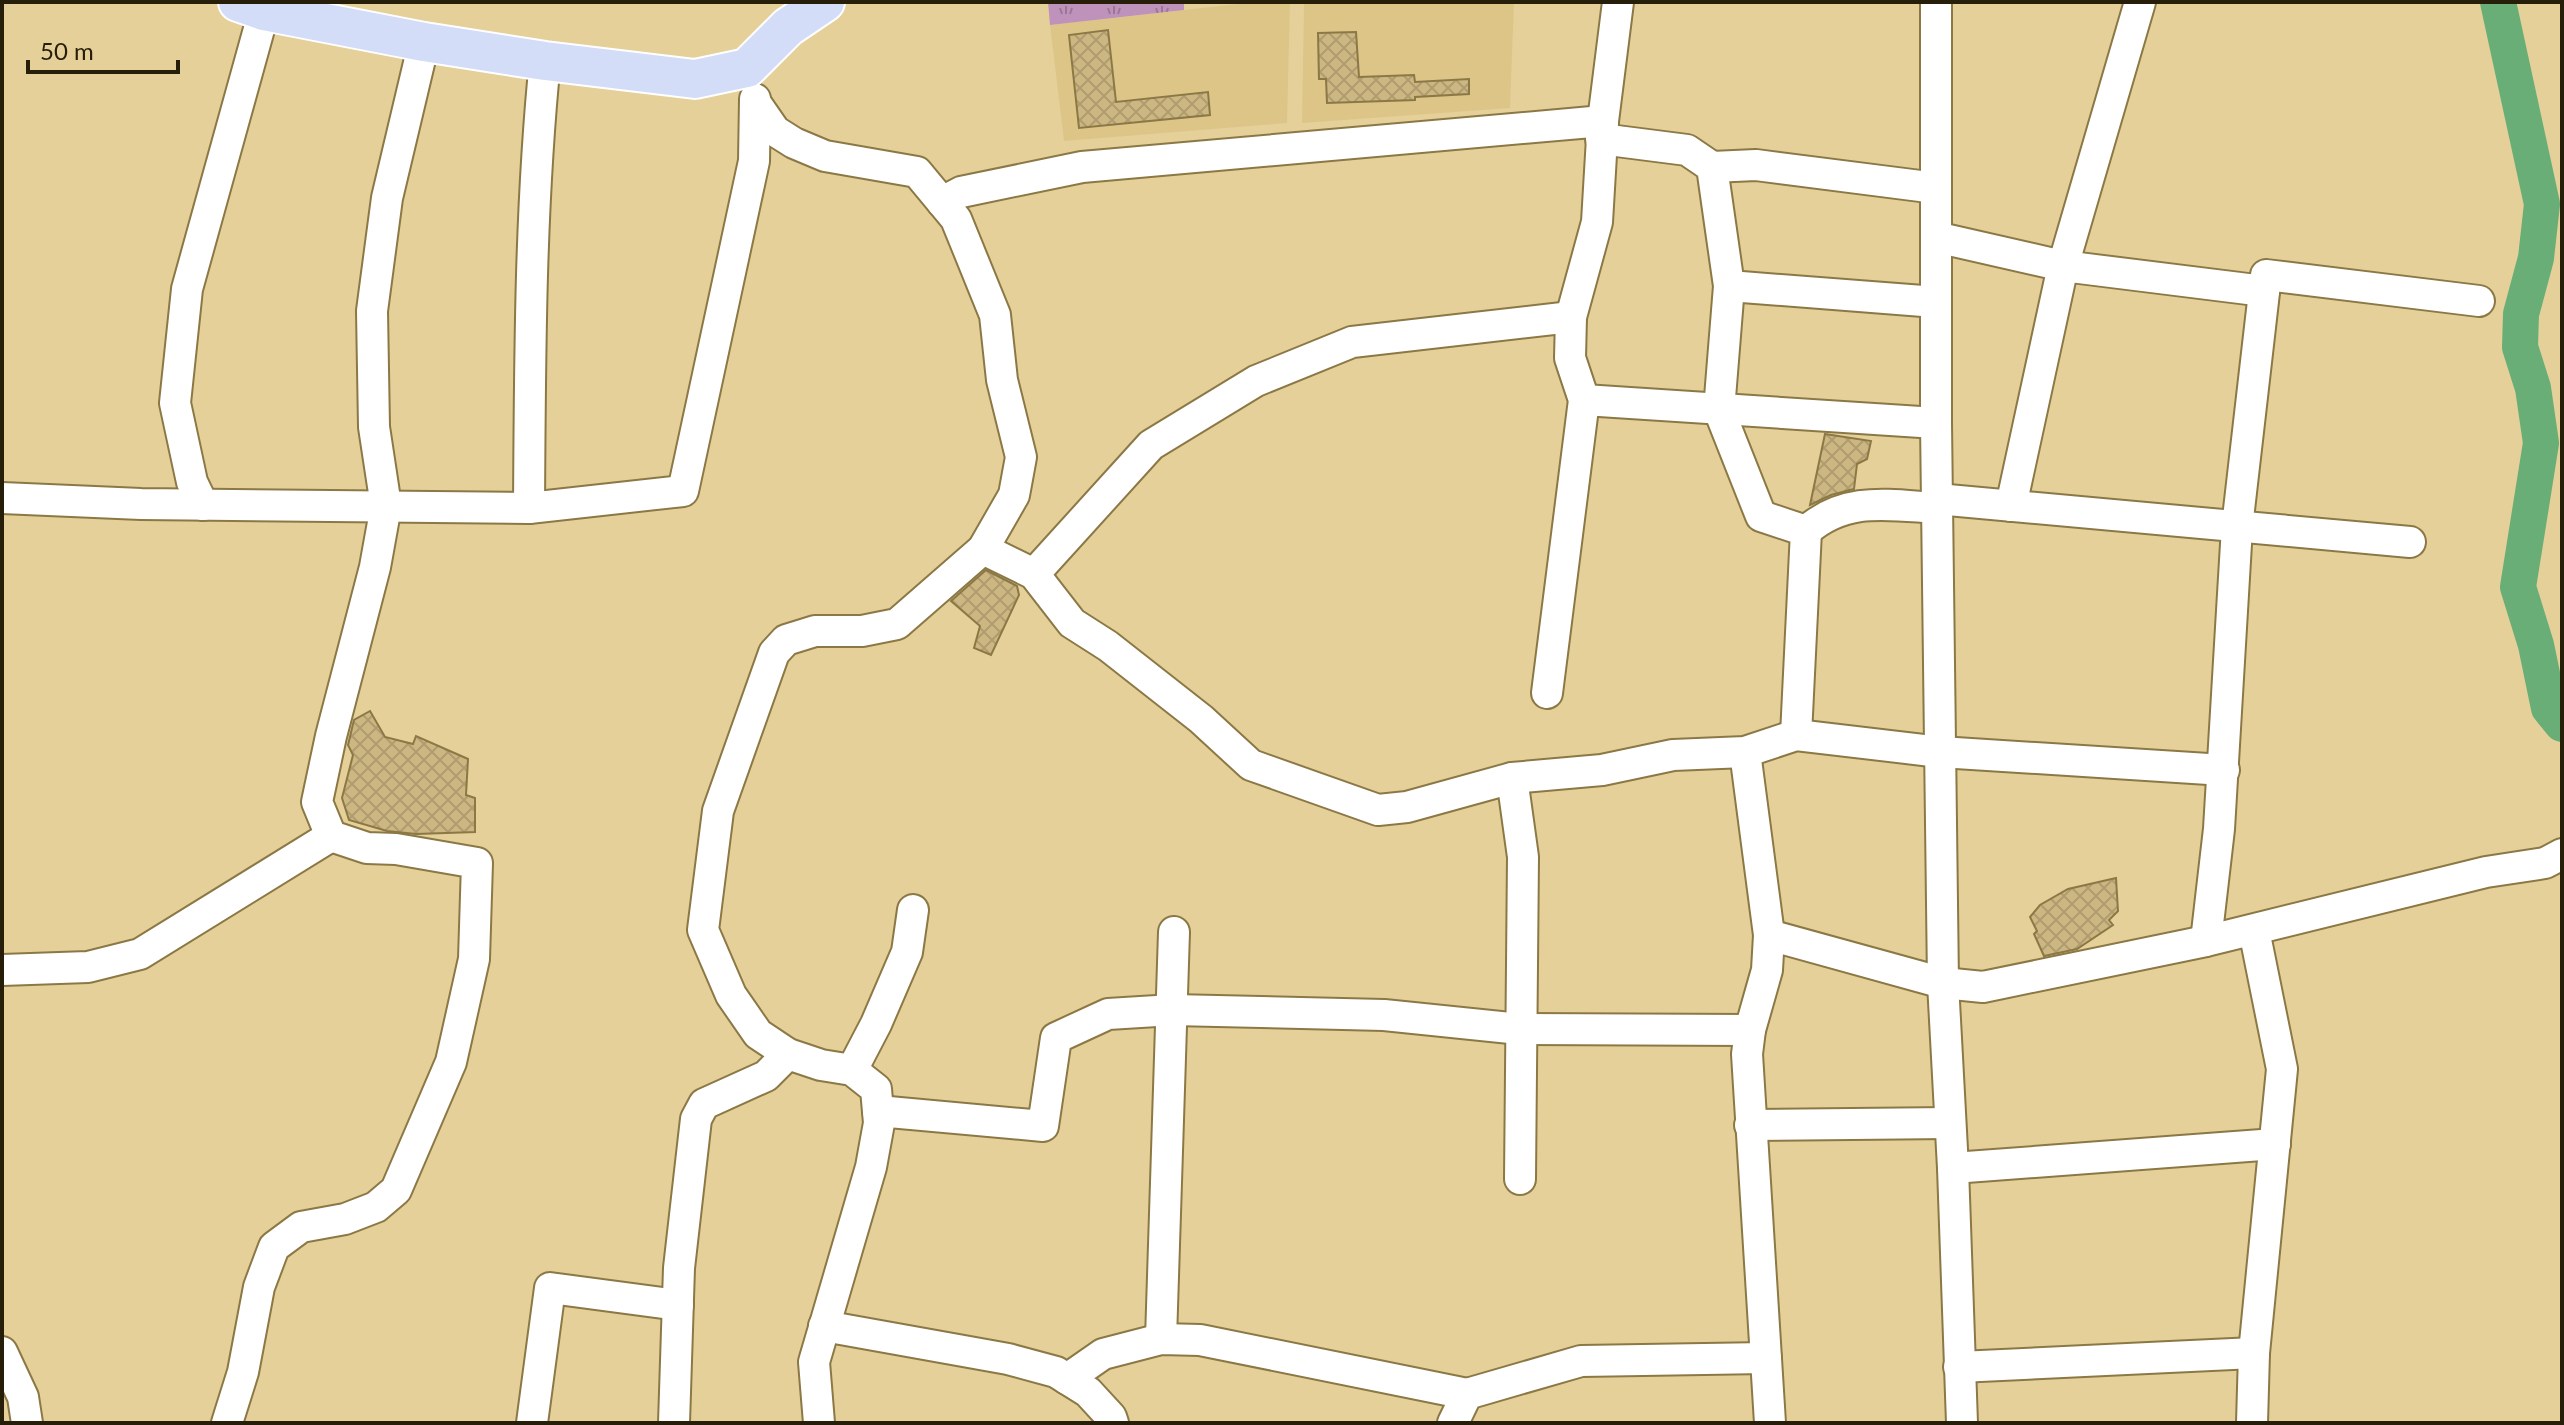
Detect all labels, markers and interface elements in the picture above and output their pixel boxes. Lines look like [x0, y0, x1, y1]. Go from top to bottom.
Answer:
scale bar [28, 24, 178, 74]
text: 50 m [40, 36, 94, 65]

